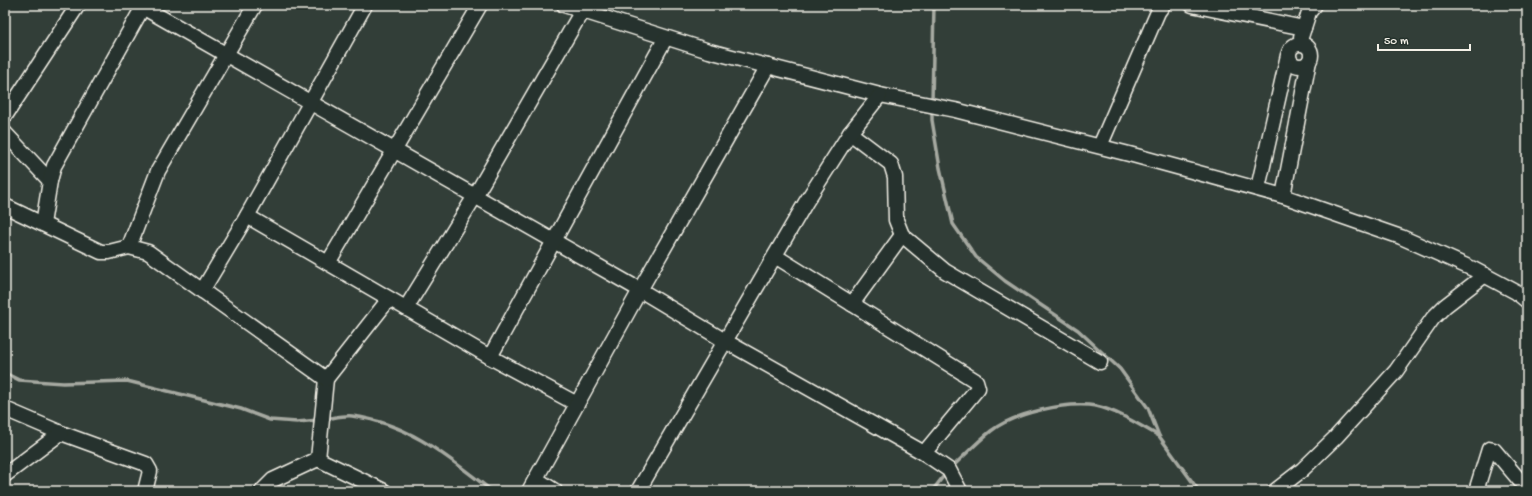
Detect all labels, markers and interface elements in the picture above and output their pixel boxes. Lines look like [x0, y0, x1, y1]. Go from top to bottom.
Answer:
scale bar [1378, 26, 1470, 52]
text: 50 m [1384, 35, 1409, 49]

